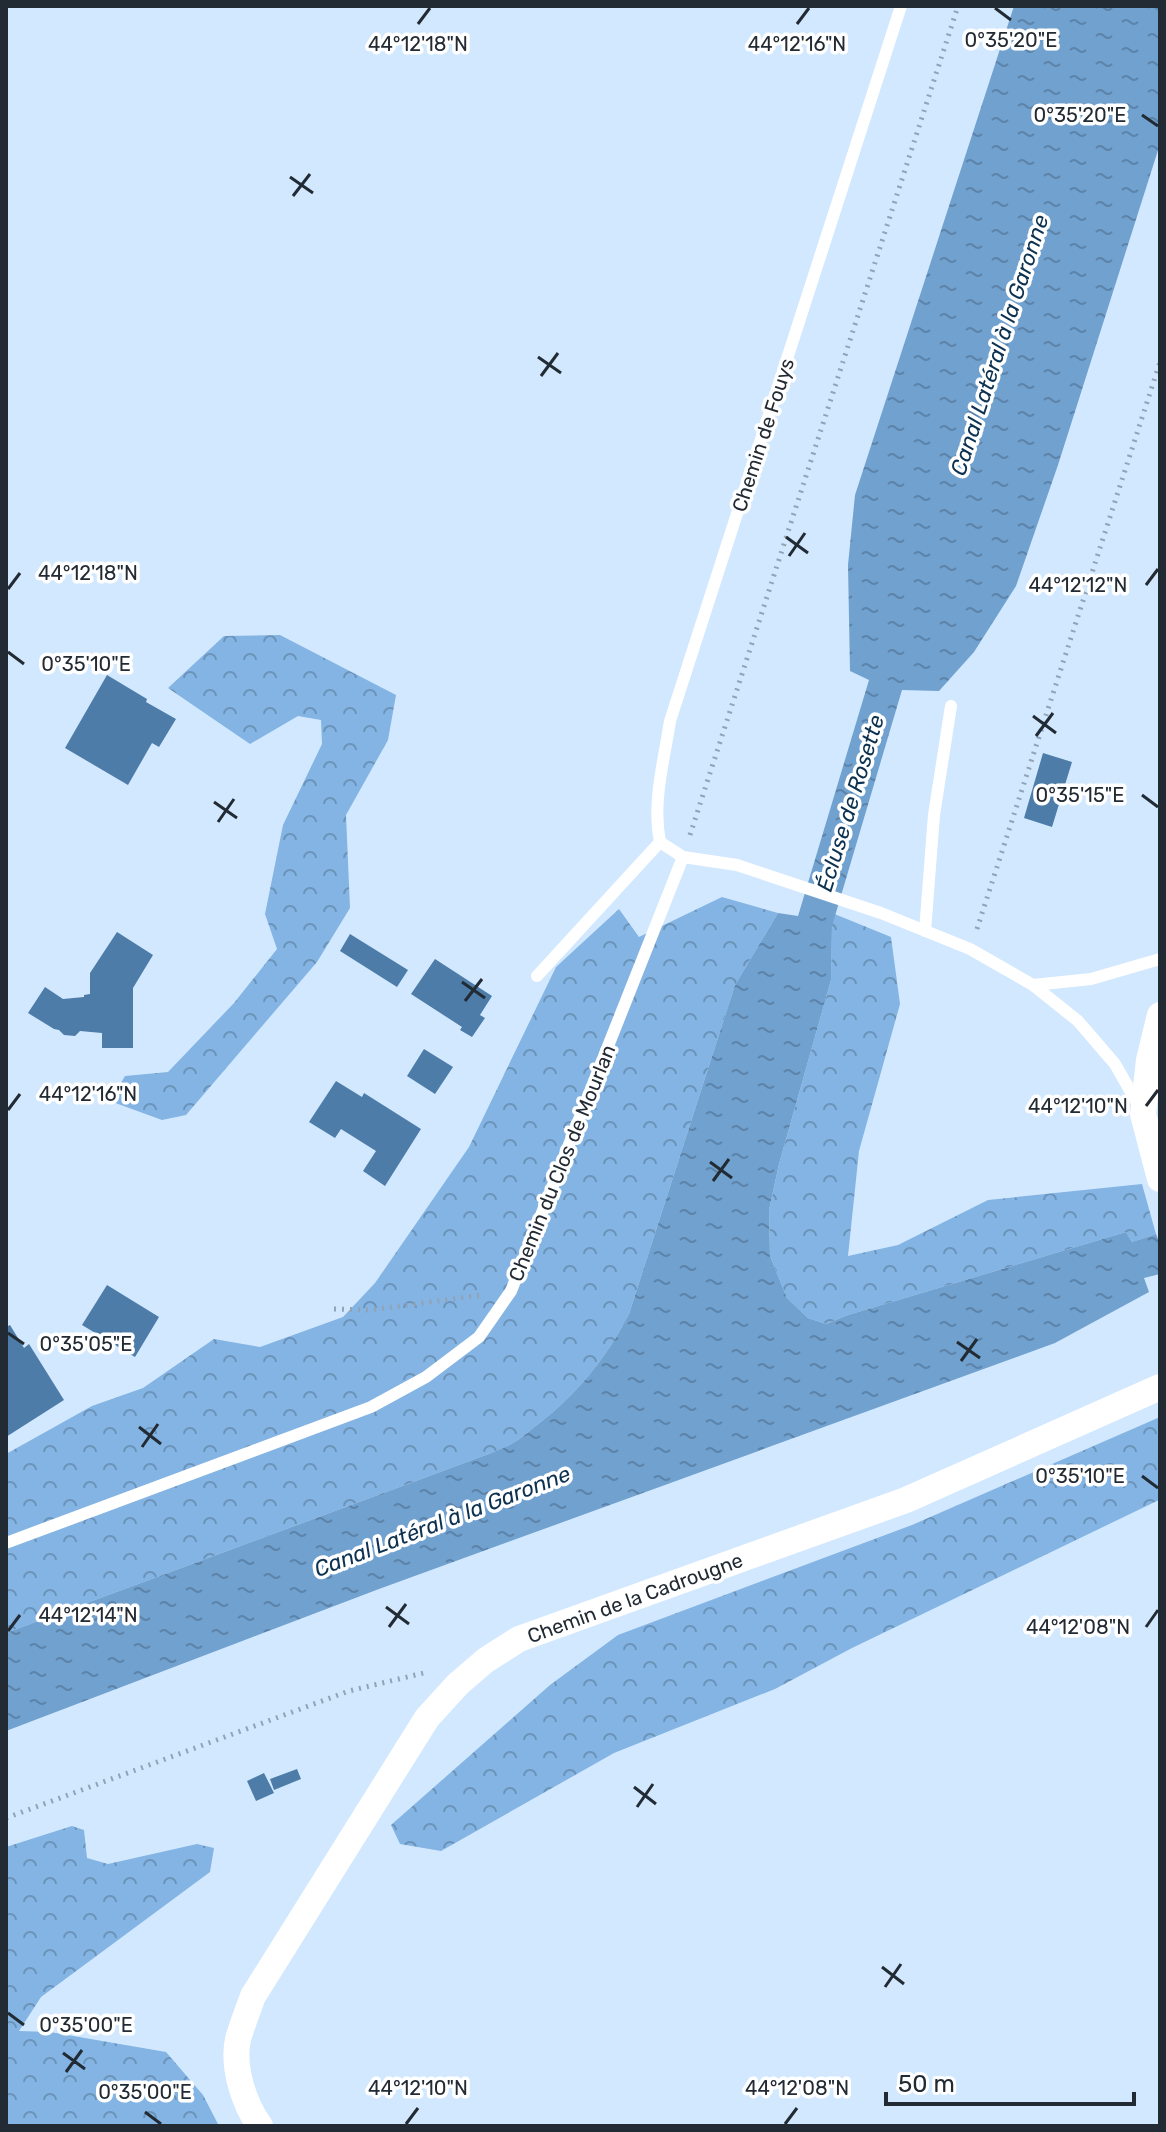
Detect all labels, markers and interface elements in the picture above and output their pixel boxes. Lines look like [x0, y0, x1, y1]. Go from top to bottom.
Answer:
text: 0°35'20"E [965, 28, 1057, 52]
text: 44°12'18"N [368, 32, 468, 56]
text: 44°12'16"N [748, 32, 846, 56]
text: 0°35'20"E [1034, 103, 1126, 127]
water label: Canal Latéral à la Garonne [945, 211, 1054, 479]
street label: Chemin de Fouys [727, 355, 799, 515]
text: 44°12'18"N [38, 561, 138, 585]
text: 44°12'12"N [1029, 573, 1127, 597]
text: 0°35'10"E [41, 652, 131, 676]
water label: Écluse de Rosette [811, 712, 890, 895]
text: 0°35'15"E [1036, 783, 1124, 807]
street label: Chemin du Clos de Mourlan [503, 1041, 621, 1285]
text: 44°12'16"N [39, 1082, 137, 1106]
text: 44°12'10"N [1028, 1094, 1128, 1118]
text: 0°35'05"E [40, 1332, 132, 1356]
water label: Canal Latéral à la Garonne [310, 1460, 574, 1583]
text: 0°35'10"E [1035, 1464, 1125, 1488]
street label: Chemin de la Cadrougne [524, 1548, 746, 1648]
text: 44°12'14"N [38, 1603, 138, 1627]
text: 44°12'08"N [1026, 1615, 1130, 1639]
text: 0°35'00"E [39, 2013, 133, 2037]
scale bar [886, 2056, 1134, 2106]
text: 50 m [898, 2070, 955, 2098]
text: 44°12'10"N [368, 2076, 468, 2100]
text: 44°12'08"N [745, 2076, 849, 2100]
text: 0°35'00"E [98, 2080, 192, 2104]

